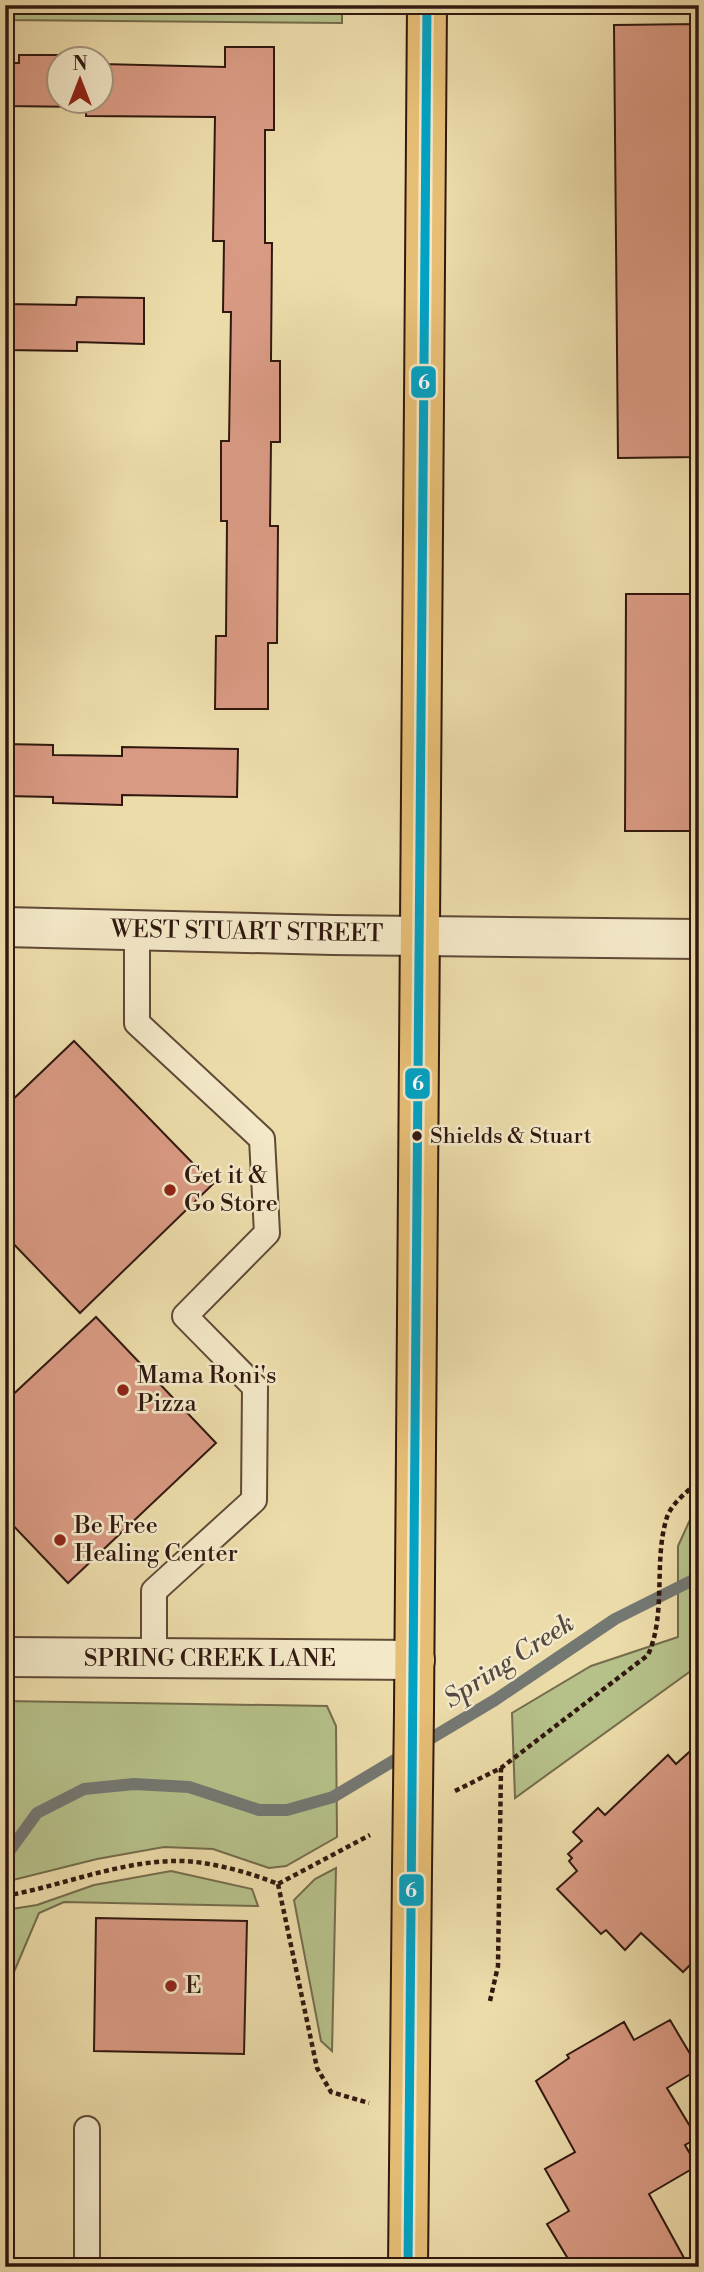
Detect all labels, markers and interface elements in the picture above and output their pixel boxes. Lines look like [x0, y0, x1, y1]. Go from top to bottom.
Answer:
north arrow [46, 46, 116, 116]
text: N [72, 52, 88, 76]
line badge: 6 [410, 365, 437, 399]
text: 6 [418, 371, 430, 395]
street label: WEST STUART STREET [109, 915, 384, 949]
line badge: 6 [404, 1067, 431, 1100]
text: 6 [412, 1072, 424, 1096]
place label: Shields & Stuart [430, 1123, 592, 1150]
marker: Shields & Stuart [410, 1129, 424, 1143]
place label: Get it & Go Store [184, 1161, 278, 1219]
marker: Get it & Go Store [162, 1182, 178, 1198]
place label: Mama Roni's Pizza [137, 1361, 276, 1419]
marker: Mama Roni's Pizza [115, 1382, 131, 1398]
place label: Be Free Healing Center [73, 1511, 238, 1569]
marker: Be Free Healing Center [52, 1532, 68, 1548]
water label: Spring Creek [438, 1607, 580, 1715]
street label: SPRING CREEK LANE [84, 1644, 336, 1674]
line badge: 6 [398, 1873, 425, 1907]
text: 6 [405, 1879, 417, 1903]
place label: E [185, 1971, 202, 2001]
marker: E [163, 1978, 179, 1994]

